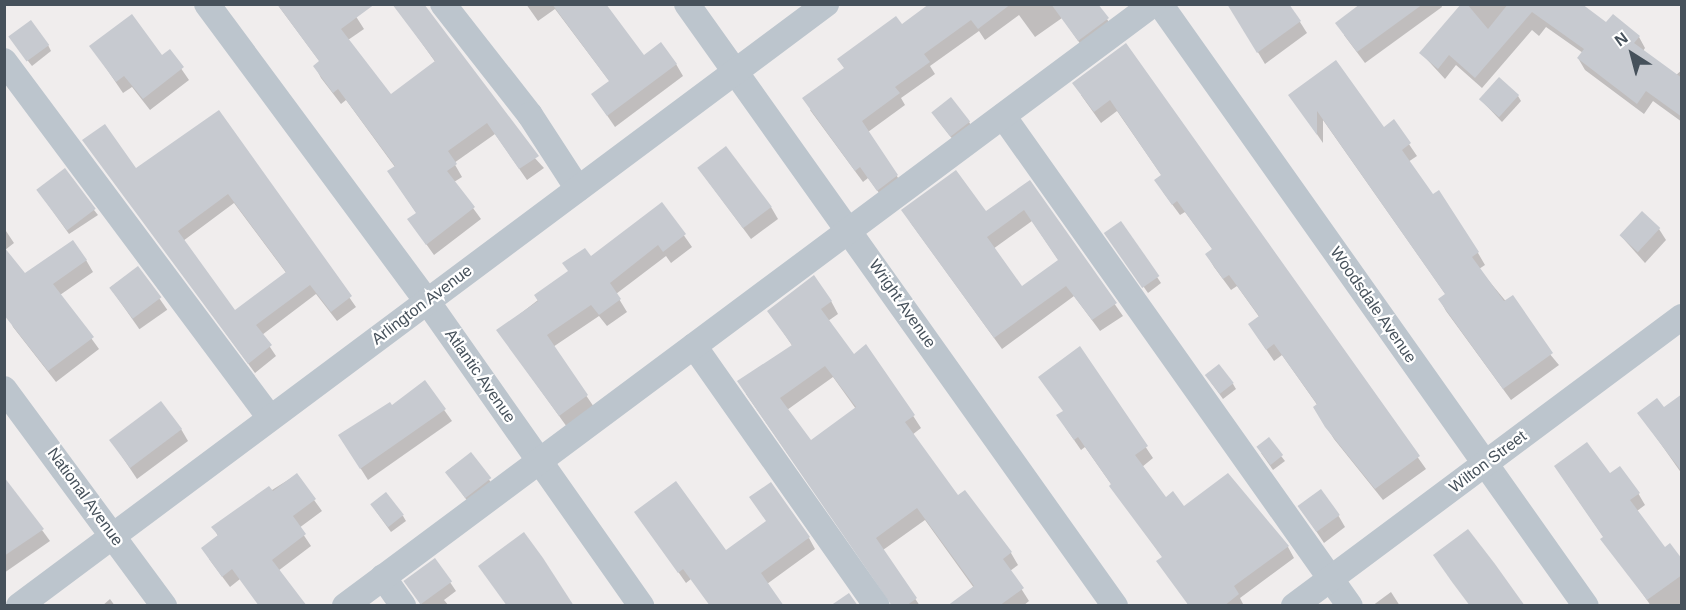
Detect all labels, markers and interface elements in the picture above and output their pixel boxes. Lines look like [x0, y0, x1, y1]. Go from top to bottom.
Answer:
north arrow [1602, 24, 1662, 84]
text: N [1611, 29, 1631, 49]
street label: Woodsdale Avenue [1326, 243, 1420, 367]
street label: Wright Avenue [864, 256, 940, 352]
street label: Arlington Avenue [368, 261, 476, 349]
street label: Atlantic Avenue [440, 325, 520, 427]
street label: Wilton Street [1446, 427, 1530, 497]
street label: National Avenue [43, 444, 127, 550]

